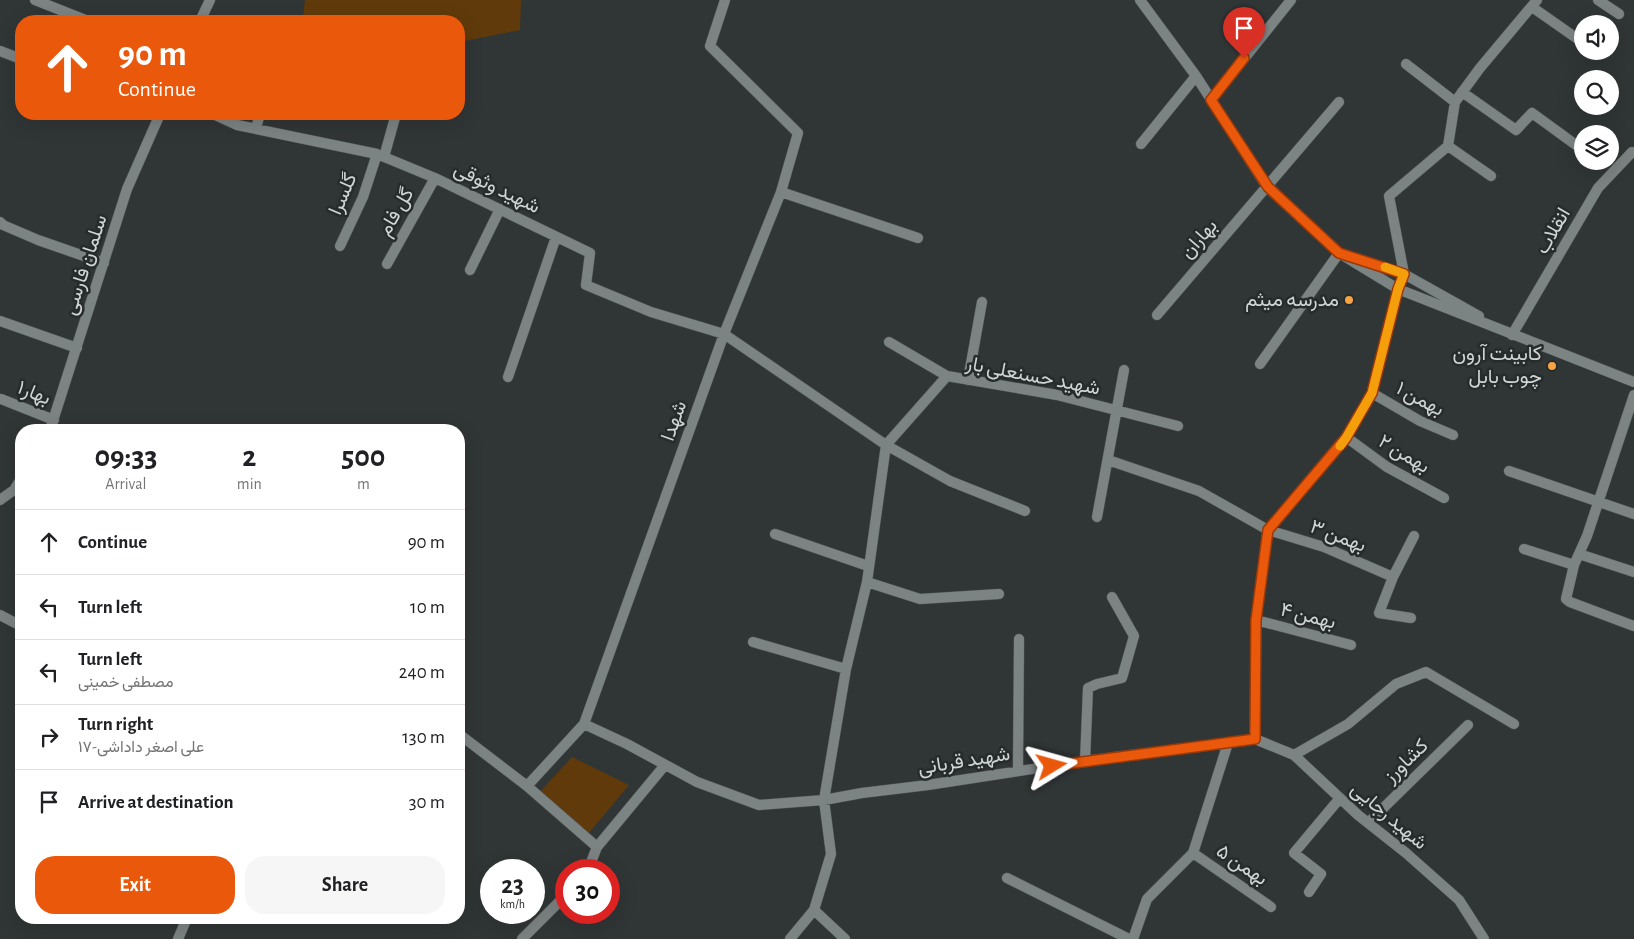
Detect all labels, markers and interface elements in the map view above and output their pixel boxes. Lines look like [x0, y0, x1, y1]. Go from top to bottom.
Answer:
pin [1223, 7, 1265, 58]
icon: arrive [1230, 14, 1258, 42]
map controls [1574, 15, 1619, 170]
button: sound [1574, 15, 1619, 60]
icon: ahead [35, 35, 100, 100]
text: 90 m [118, 37, 187, 72]
button: search [1574, 70, 1619, 115]
text: Continue [118, 78, 196, 100]
button: layers [1574, 125, 1619, 170]
street label: شهید وثوقی [450, 159, 543, 219]
street label: گلسرا [325, 170, 363, 219]
street label: گل فام [374, 184, 419, 240]
street label: انقلاب [1532, 204, 1575, 258]
street label: سلمان فارسی [59, 212, 112, 318]
street label: بهاران [1177, 216, 1223, 264]
place label: مدرسه میثم [1245, 290, 1339, 312]
marker: مدرسه میثم [1343, 294, 1355, 306]
place label: کابینت آرون چوب بابل [1452, 343, 1542, 390]
street label: شهید حسنعلی بار [963, 353, 1102, 401]
marker: کابینت آرون چوب بابل [1546, 360, 1558, 372]
street label: بهار۱ [14, 377, 53, 410]
street label: بهمن ۱ [1392, 378, 1447, 422]
street label: شهدا [658, 398, 692, 444]
street label: بهمن ۲ [1374, 431, 1433, 479]
text: 09:33 [94, 442, 157, 472]
text: 2 [242, 442, 256, 472]
text: 500 [341, 442, 385, 472]
text: Arrival [105, 476, 146, 492]
text: min [237, 476, 262, 492]
text: m [357, 476, 370, 492]
street label: بهمن ۳ [1307, 516, 1369, 558]
icon: ahead [35, 528, 63, 556]
text: Continue [78, 533, 147, 552]
text: 90 m [408, 533, 445, 552]
icon: left [35, 593, 63, 621]
text: Turn left [78, 598, 142, 617]
text: 10 m [410, 598, 445, 617]
street label: بهمن ۴ [1278, 599, 1338, 634]
text: Turn left [78, 650, 142, 669]
icon: left [35, 658, 63, 686]
text: 240 m [399, 663, 445, 682]
text: مصطفی خمینی [78, 674, 174, 690]
text: Turn right [78, 715, 153, 734]
icon: right [35, 723, 63, 751]
text: 130 m [402, 728, 445, 747]
street label: کشاورز [1379, 735, 1434, 789]
text: علی اصغر داداشی-۱۷ [78, 739, 204, 755]
position arrow [1025, 739, 1077, 791]
street label: شهید قربانی [916, 744, 1012, 780]
street label: شهید رجایی [1346, 779, 1431, 855]
icon: arrive [35, 788, 63, 816]
text: Arrive at destination [78, 793, 234, 812]
text: 30 m [409, 793, 445, 812]
street label: بهمن ۵ [1212, 841, 1271, 891]
button: Exit [35, 856, 235, 914]
button: Share [245, 856, 445, 914]
speed limit sign: 30 [555, 859, 620, 924]
text: 23 [501, 873, 524, 898]
text: km/h [500, 898, 525, 910]

